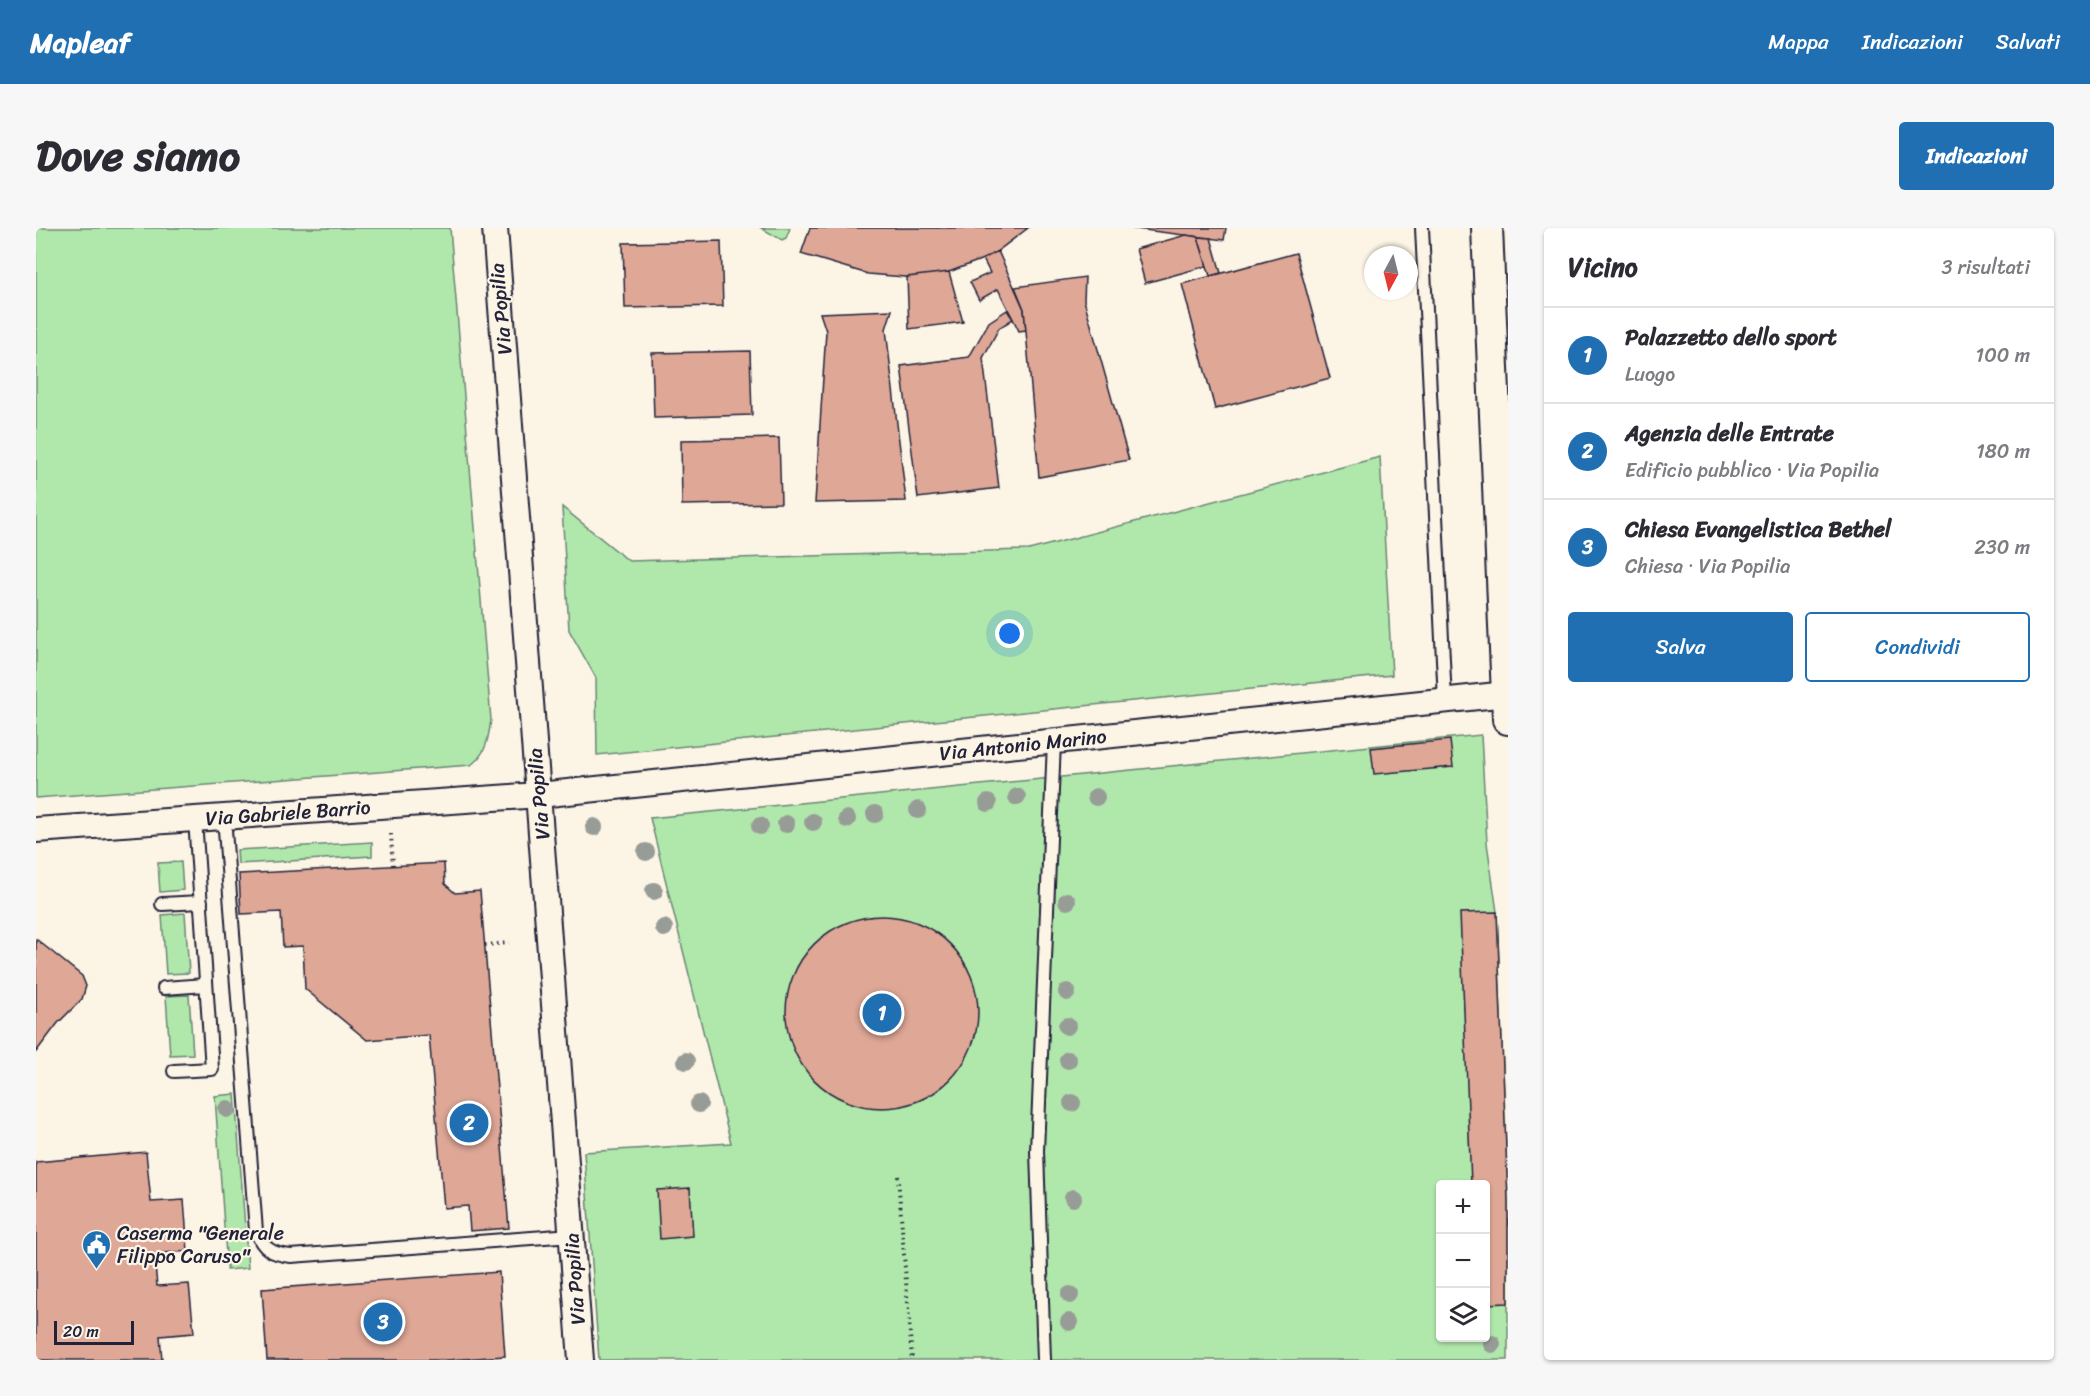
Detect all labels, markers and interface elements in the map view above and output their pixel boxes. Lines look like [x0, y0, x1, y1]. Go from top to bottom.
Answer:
text: Mapleaf [30, 18, 130, 67]
text: Mappa [1768, 23, 1829, 61]
text: Indicazioni [1862, 23, 1963, 61]
text: Salvati [1996, 23, 2060, 61]
text: Dove siamo [36, 119, 240, 193]
button: Indicazioni [1899, 122, 2054, 190]
text: Vicino [1568, 244, 1638, 290]
north arrow [1364, 246, 1418, 300]
text: 3 risultati [1941, 250, 2030, 285]
street label: Via Popilia [480, 262, 522, 356]
text: Palazzetto dello sport [1625, 318, 1837, 357]
text: 1 [1583, 338, 1592, 373]
text: 100 m [1976, 338, 2030, 373]
text: Luogo [1625, 357, 1675, 392]
text: Agenzia delle Entrate [1625, 414, 1834, 453]
text: 2 [1582, 434, 1593, 469]
text: 180 m [1976, 434, 2030, 469]
text: Edificio pubblico · Via Popilia [1625, 453, 1879, 488]
text: Chiesa Evangelistica Bethel [1625, 510, 1891, 549]
text: 3 [1582, 530, 1593, 565]
text: 230 m [1974, 530, 2030, 565]
text: Chiesa · Via Popilia [1625, 549, 1790, 584]
button: Salva [1568, 612, 1793, 682]
button: Condividi [1805, 612, 2030, 682]
your location [995, 619, 1024, 648]
street label: Via Antonio Marino [938, 719, 1108, 771]
street label: Via Popilia [518, 747, 560, 841]
street label: Via Gabriele Barrio [204, 790, 372, 836]
pin: 1 [862, 990, 902, 1036]
pin: 2 [450, 1100, 488, 1146]
map controls [1436, 1180, 1490, 1342]
button: + [1436, 1180, 1490, 1234]
place label: Caserma "Generale Filippo Caruso" [117, 1216, 284, 1274]
public building icon: Caserma "Generale Filippo Caruso" [80, 1228, 112, 1270]
street label: Via Popilia [554, 1232, 596, 1326]
button: − [1436, 1234, 1490, 1288]
button: layers [1436, 1288, 1490, 1342]
pin: 3 [364, 1300, 402, 1344]
text: 20 m [63, 1317, 99, 1346]
scale bar [54, 1318, 134, 1346]

